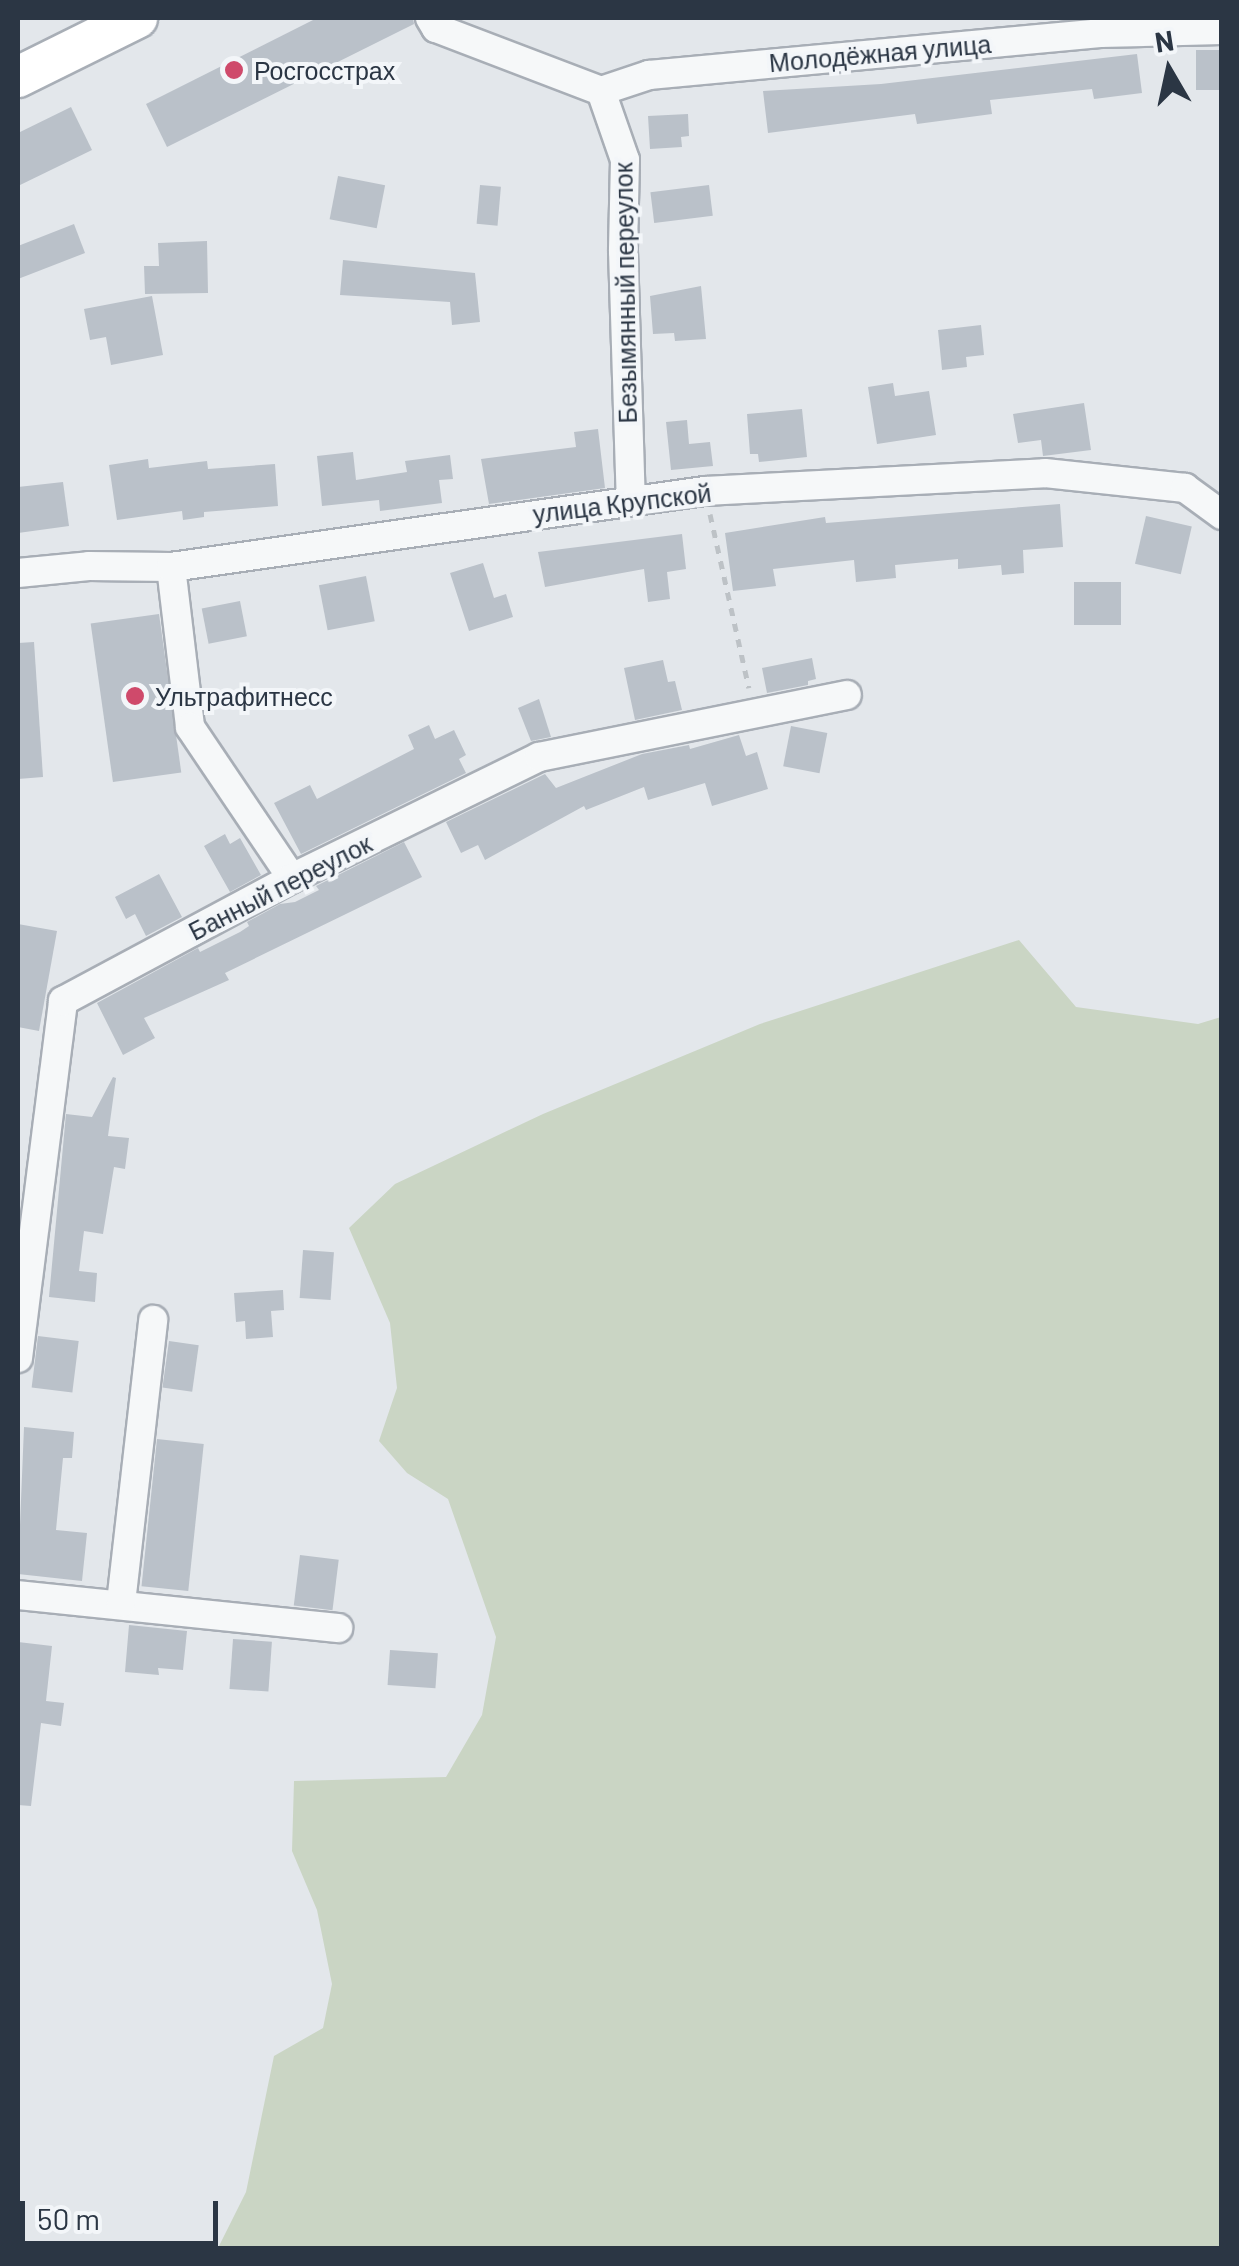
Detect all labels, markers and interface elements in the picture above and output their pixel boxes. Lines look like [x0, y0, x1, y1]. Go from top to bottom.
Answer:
north arrow [1119, 20, 1219, 120]
text: N [1152, 22, 1176, 59]
street label: Молодёжная улица [768, 28, 992, 78]
place label: Росгосстрах [254, 55, 395, 85]
marker: Росгосстрах [223, 59, 245, 81]
street label: Безымянный переулок [608, 162, 642, 424]
street label: улица Крупской [531, 477, 713, 529]
place label: Ультрафитнесс [155, 681, 333, 711]
marker: Ультрафитнесс [124, 685, 146, 707]
street label: Банный переулок [183, 828, 377, 946]
scale bar [25, 2181, 222, 2243]
text: 50 m [37, 2200, 100, 2236]

